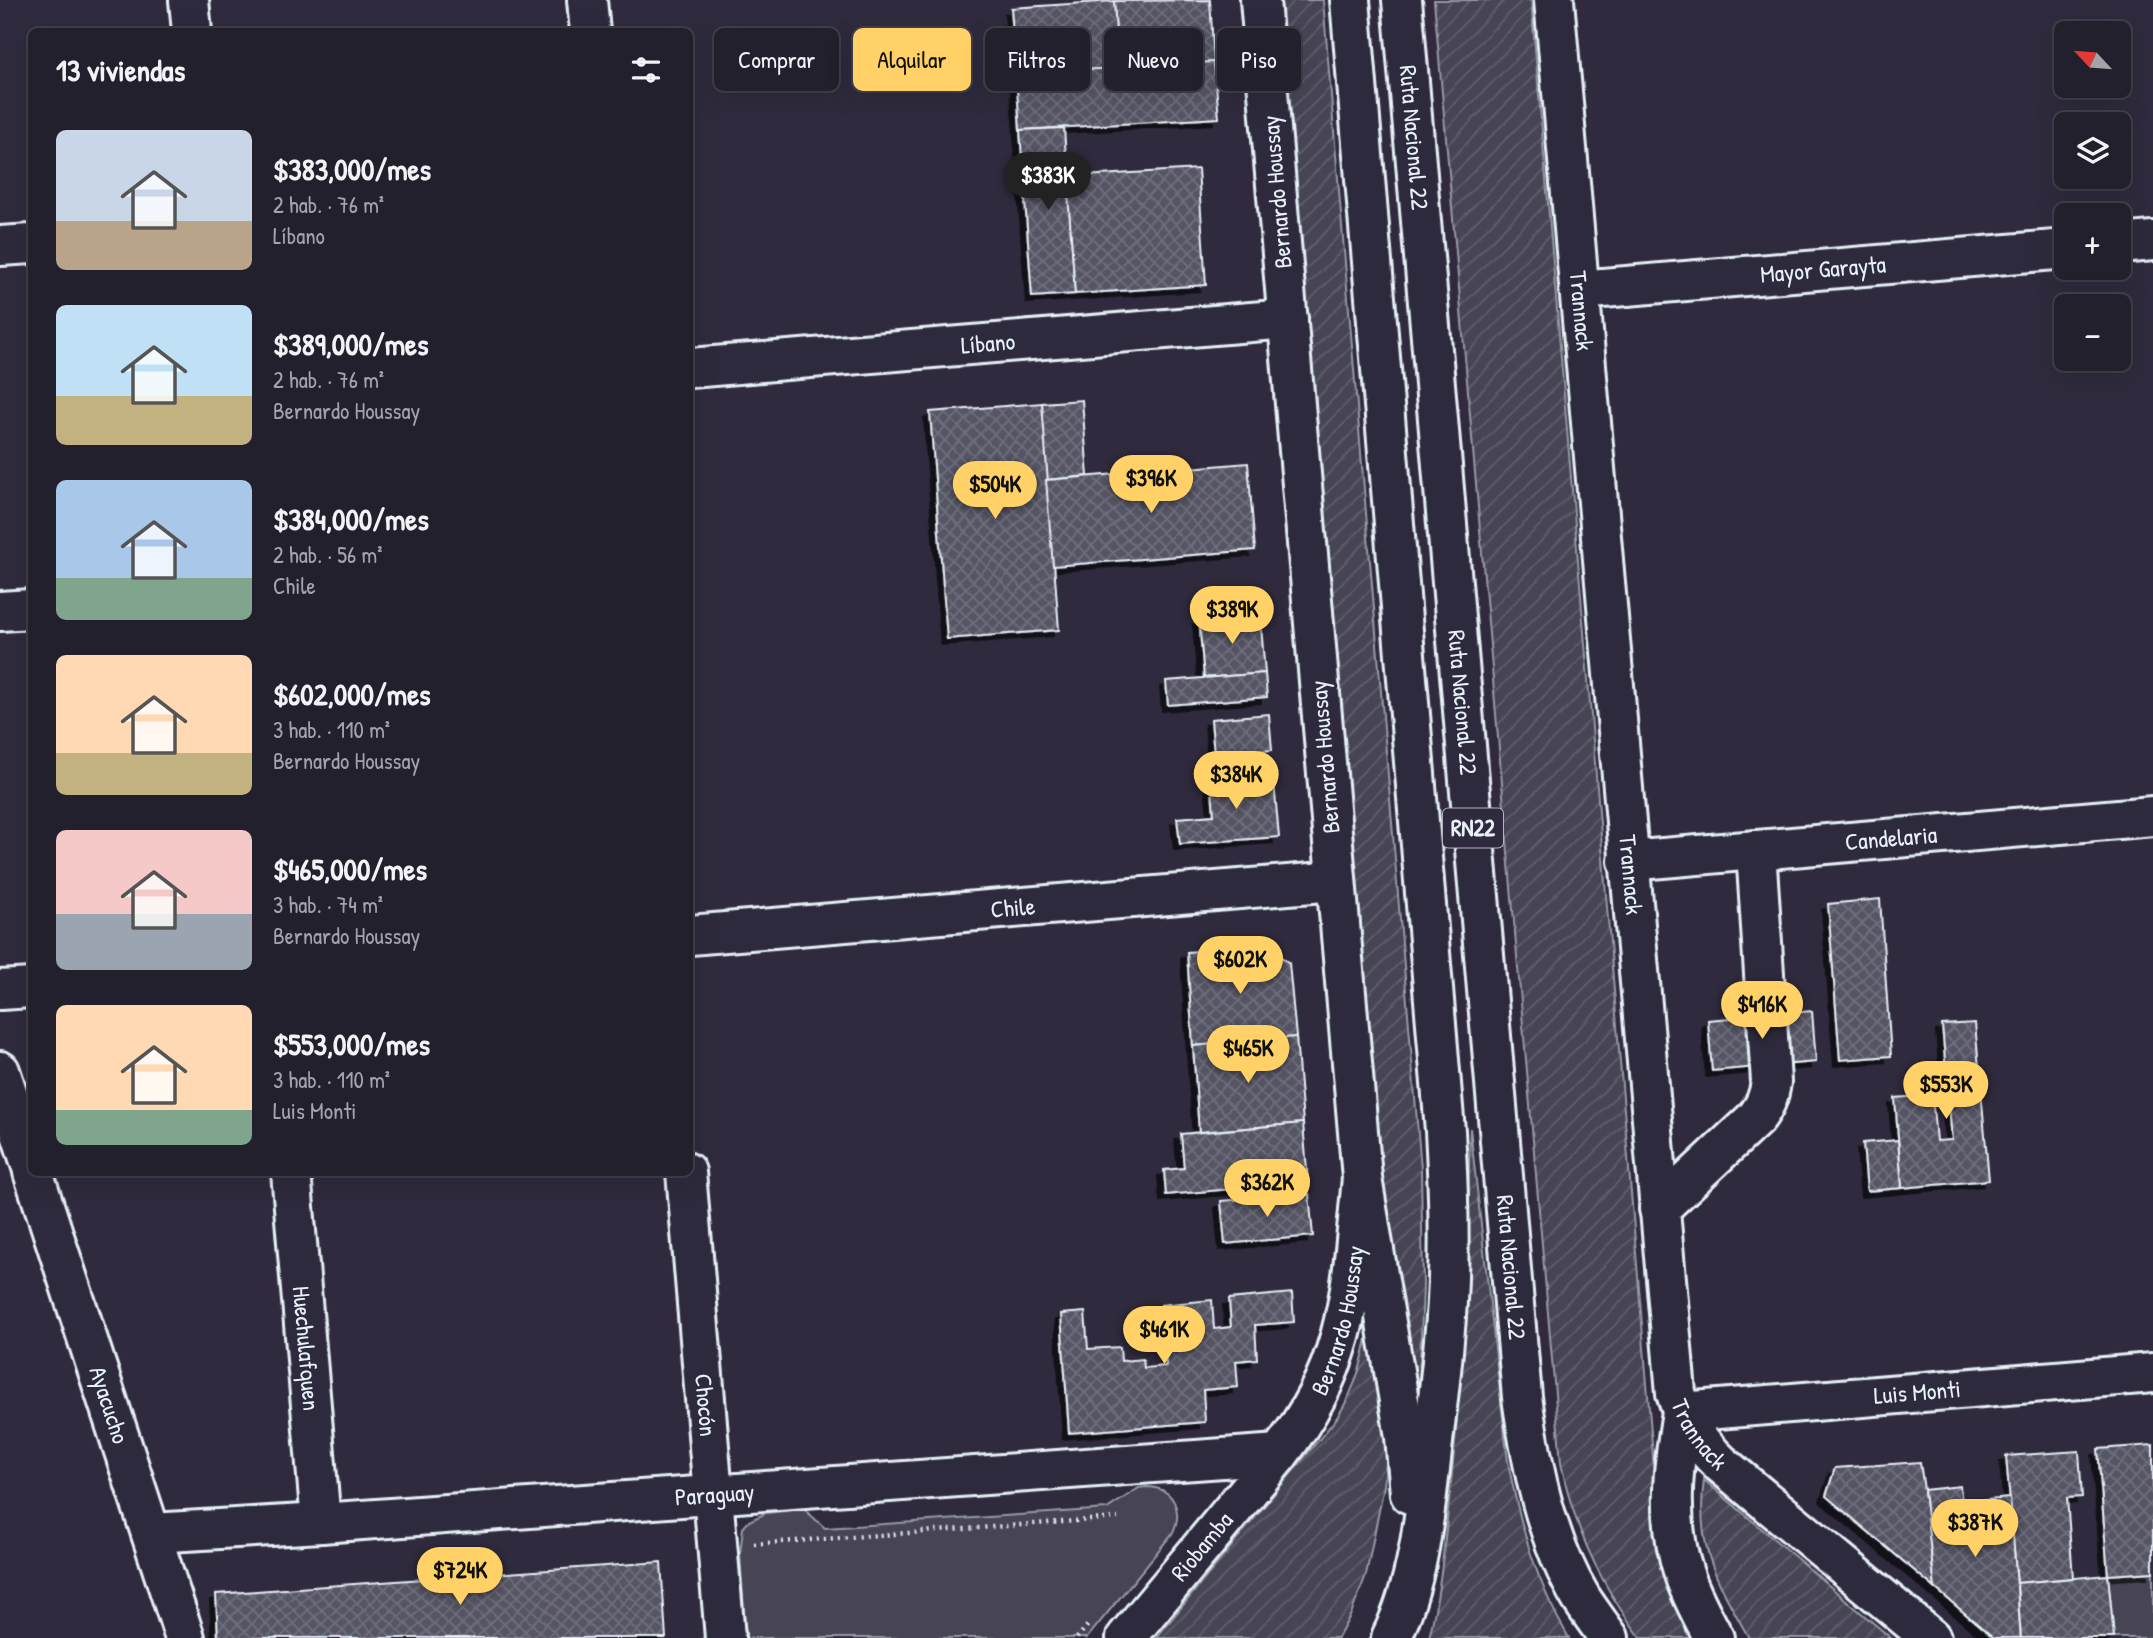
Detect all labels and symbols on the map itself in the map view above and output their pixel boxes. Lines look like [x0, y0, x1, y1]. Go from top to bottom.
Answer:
north arrow [2054, 21, 2132, 98]
street label: Ruta Nacional 22 [1393, 64, 1437, 211]
street label: Bernardo Houssay [1253, 114, 1299, 270]
pin: $383K [999, 152, 1097, 212]
street label: Mayor Garayta [1759, 247, 1887, 290]
street label: Trannack [1563, 269, 1602, 352]
street label: Líbano [960, 324, 1017, 361]
pin: $396K [1102, 456, 1200, 515]
pin: $504K [946, 462, 1044, 521]
pin: $389K [1183, 586, 1281, 646]
street label: Ruta Nacional 22 [1441, 629, 1485, 776]
street label: Bernardo Houssay [1301, 679, 1347, 835]
pin: $384K [1187, 752, 1285, 811]
road number: RN22 [1443, 808, 1503, 848]
street label: Candelaria [1844, 818, 1938, 857]
street label: Trannack [1612, 833, 1651, 916]
street label: Chile [989, 889, 1037, 925]
pin: $602K [1191, 936, 1289, 996]
pin: $416K [1713, 982, 1811, 1041]
pin: $465K [1199, 1026, 1297, 1085]
pin: $553K [1897, 1062, 1995, 1121]
pin: $362K [1218, 1160, 1316, 1219]
street label: Ruta Nacional 22 [1490, 1194, 1534, 1341]
street label: Bernardo Houssay [1303, 1244, 1370, 1400]
street label: Huechulafquen [286, 1285, 328, 1412]
pin: $461K [1115, 1306, 1213, 1366]
street label: Ayacucho [82, 1362, 138, 1448]
street label: Chocón [688, 1372, 725, 1438]
street label: Luis Monti [1872, 1372, 1962, 1411]
street label: Trannack [1664, 1394, 1735, 1477]
street label: Paraguay [674, 1475, 755, 1512]
pin: $387K [1926, 1500, 2024, 1559]
street label: Riobamba [1163, 1505, 1239, 1587]
pin: $724K [411, 1548, 509, 1607]

